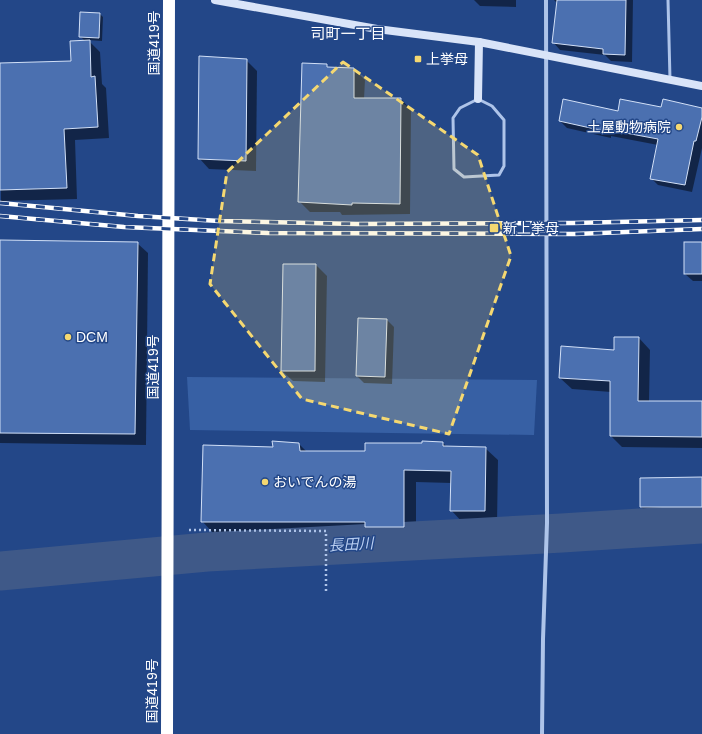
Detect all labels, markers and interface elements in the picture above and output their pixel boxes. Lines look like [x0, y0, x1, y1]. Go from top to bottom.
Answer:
street label: 国道419号 [146, 10, 162, 76]
district label: 司町一丁目 [310, 25, 386, 42]
place label: 上挙母 [426, 51, 468, 67]
marker: 上挙母 [413, 54, 423, 64]
place label: 土屋動物病院 [587, 119, 671, 135]
marker: 土屋動物病院 [674, 122, 684, 132]
place label: 新上挙母 [503, 220, 559, 236]
marker: 新上挙母 [488, 222, 500, 234]
place label: DCM [76, 329, 108, 345]
marker: DCM [63, 332, 73, 342]
street label: 国道419号 [145, 334, 161, 400]
place label: おいでんの湯 [273, 474, 357, 490]
marker: おいでんの湯 [260, 477, 270, 487]
water label: 長田川 [328, 534, 376, 554]
street label: 国道419号 [144, 658, 160, 724]

